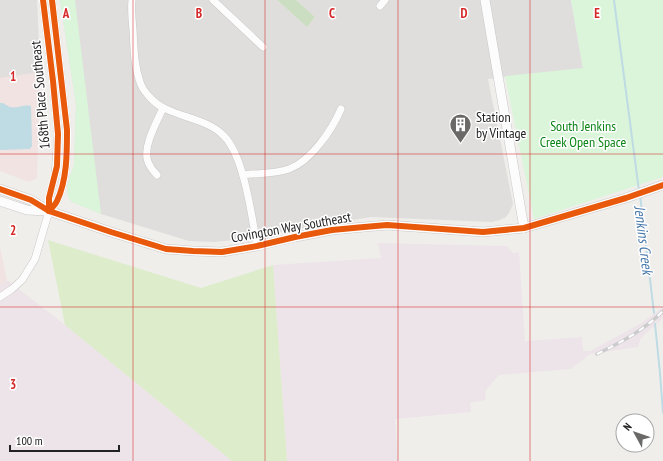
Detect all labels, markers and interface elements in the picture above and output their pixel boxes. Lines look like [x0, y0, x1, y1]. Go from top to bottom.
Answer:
text: A [62, 5, 70, 22]
text: B [196, 5, 202, 22]
text: C [329, 5, 335, 22]
text: D [461, 5, 468, 22]
text: E [594, 5, 600, 22]
street label: 168th Place Southeast [26, 40, 54, 150]
text: 1 [10, 68, 16, 85]
place label: Station by Vintage [476, 108, 527, 142]
building icon: Station by Vintage [447, 112, 473, 145]
park label: South Jenkins Creek Open Space [540, 117, 626, 151]
water label: Jenkins Creek [630, 204, 658, 278]
street label: Covington Way Southeast [230, 208, 353, 246]
text: 2 [10, 222, 16, 239]
text: 3 [10, 376, 16, 393]
north arrow [615, 413, 655, 453]
text: N [620, 420, 635, 433]
scale bar [10, 427, 119, 453]
text: 100 m [16, 433, 43, 448]

